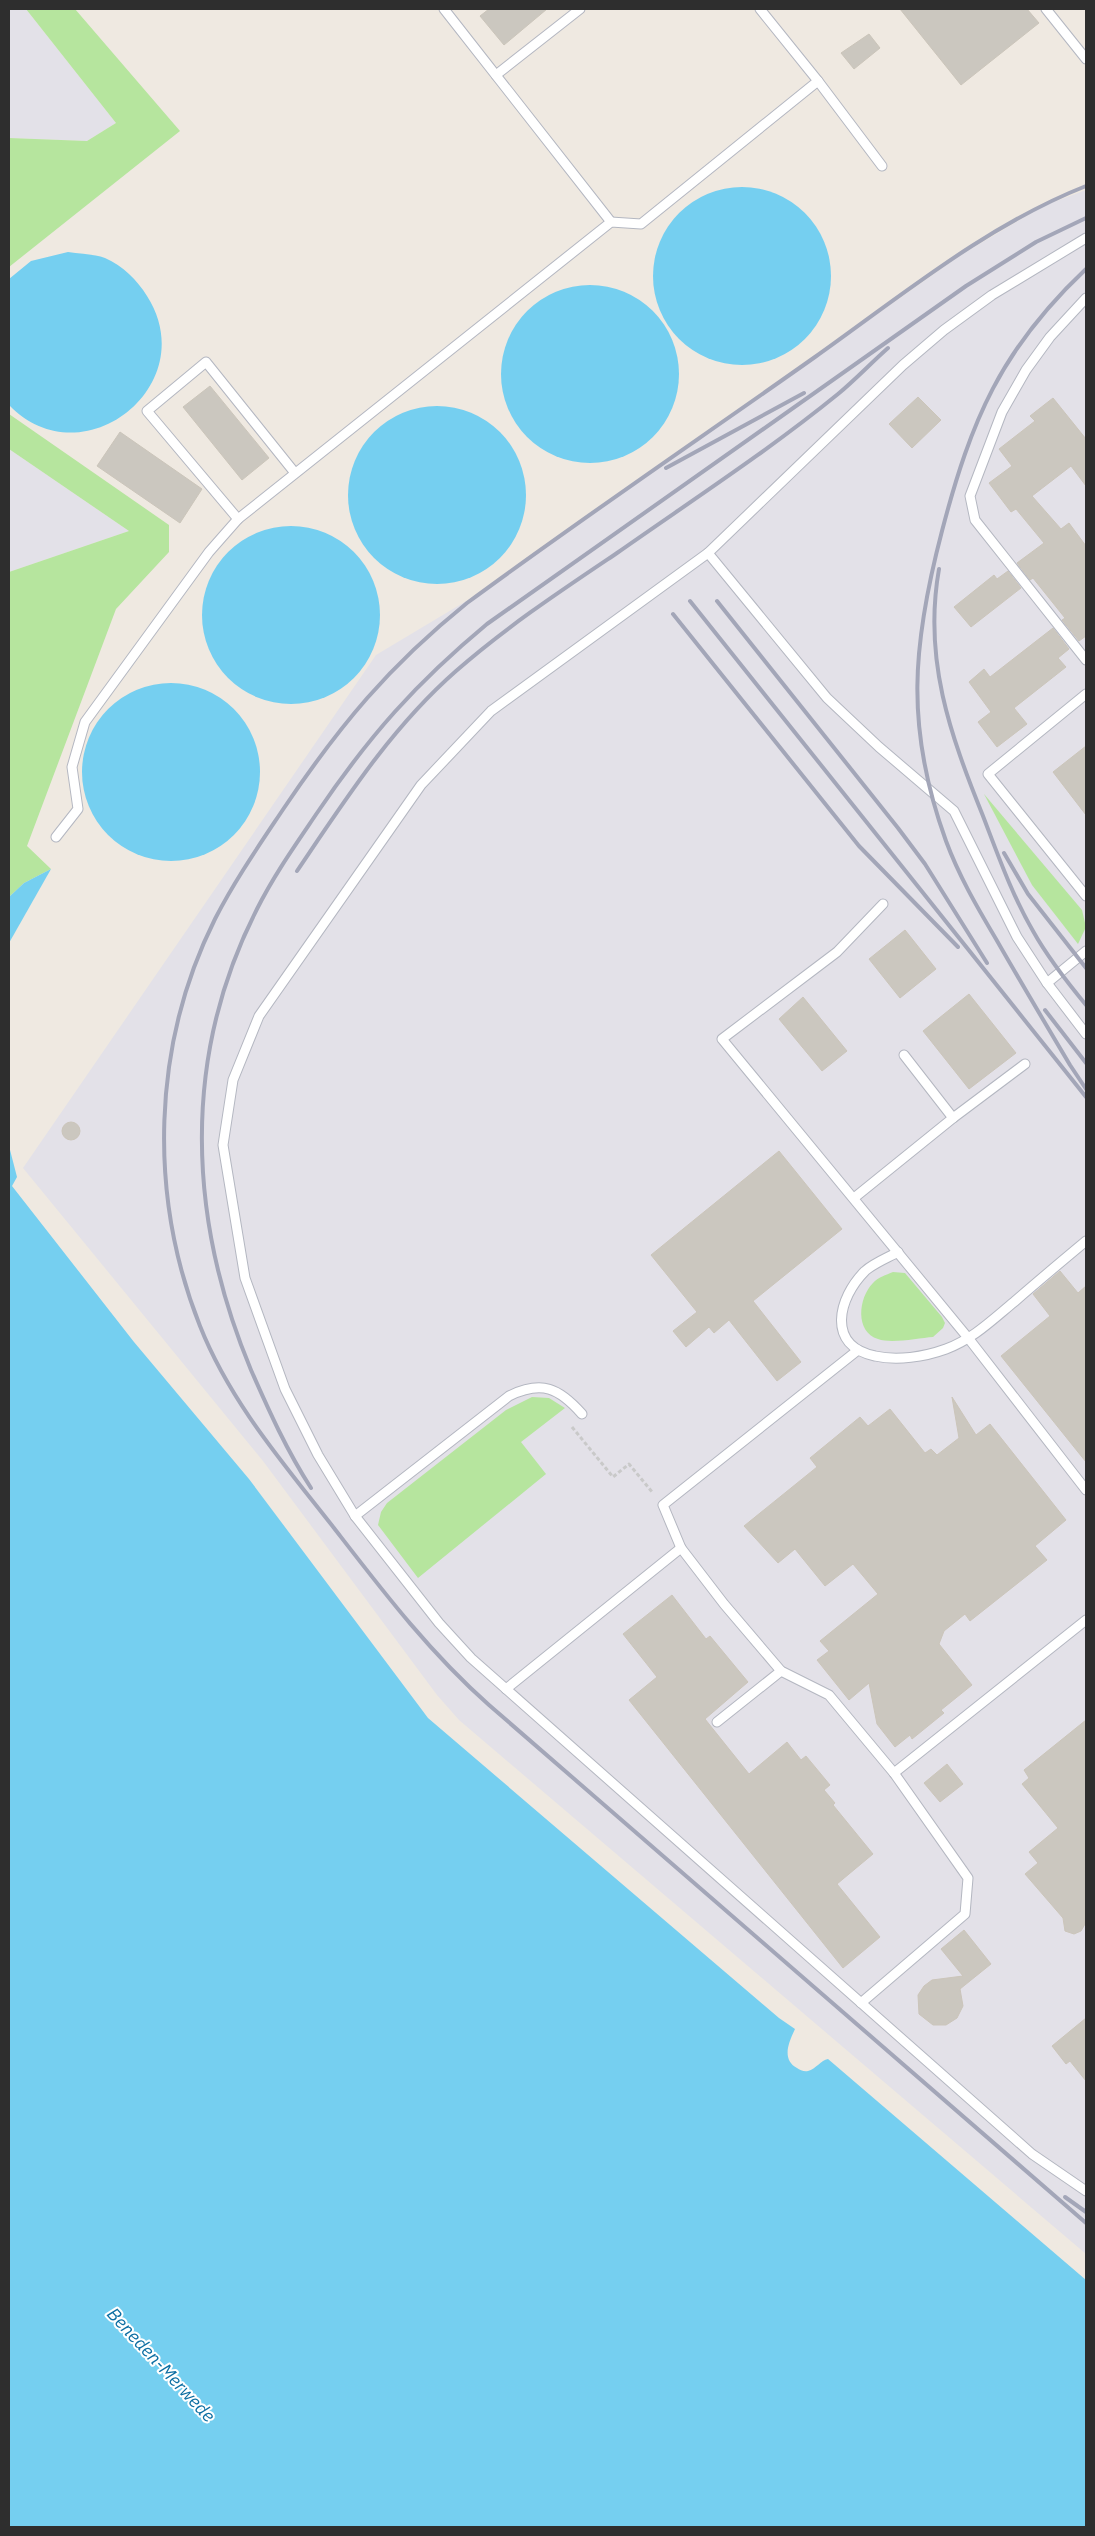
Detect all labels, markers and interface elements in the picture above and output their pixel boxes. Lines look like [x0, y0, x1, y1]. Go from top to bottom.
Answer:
water label: Beneden-Merwede [102, 2303, 220, 2427]

